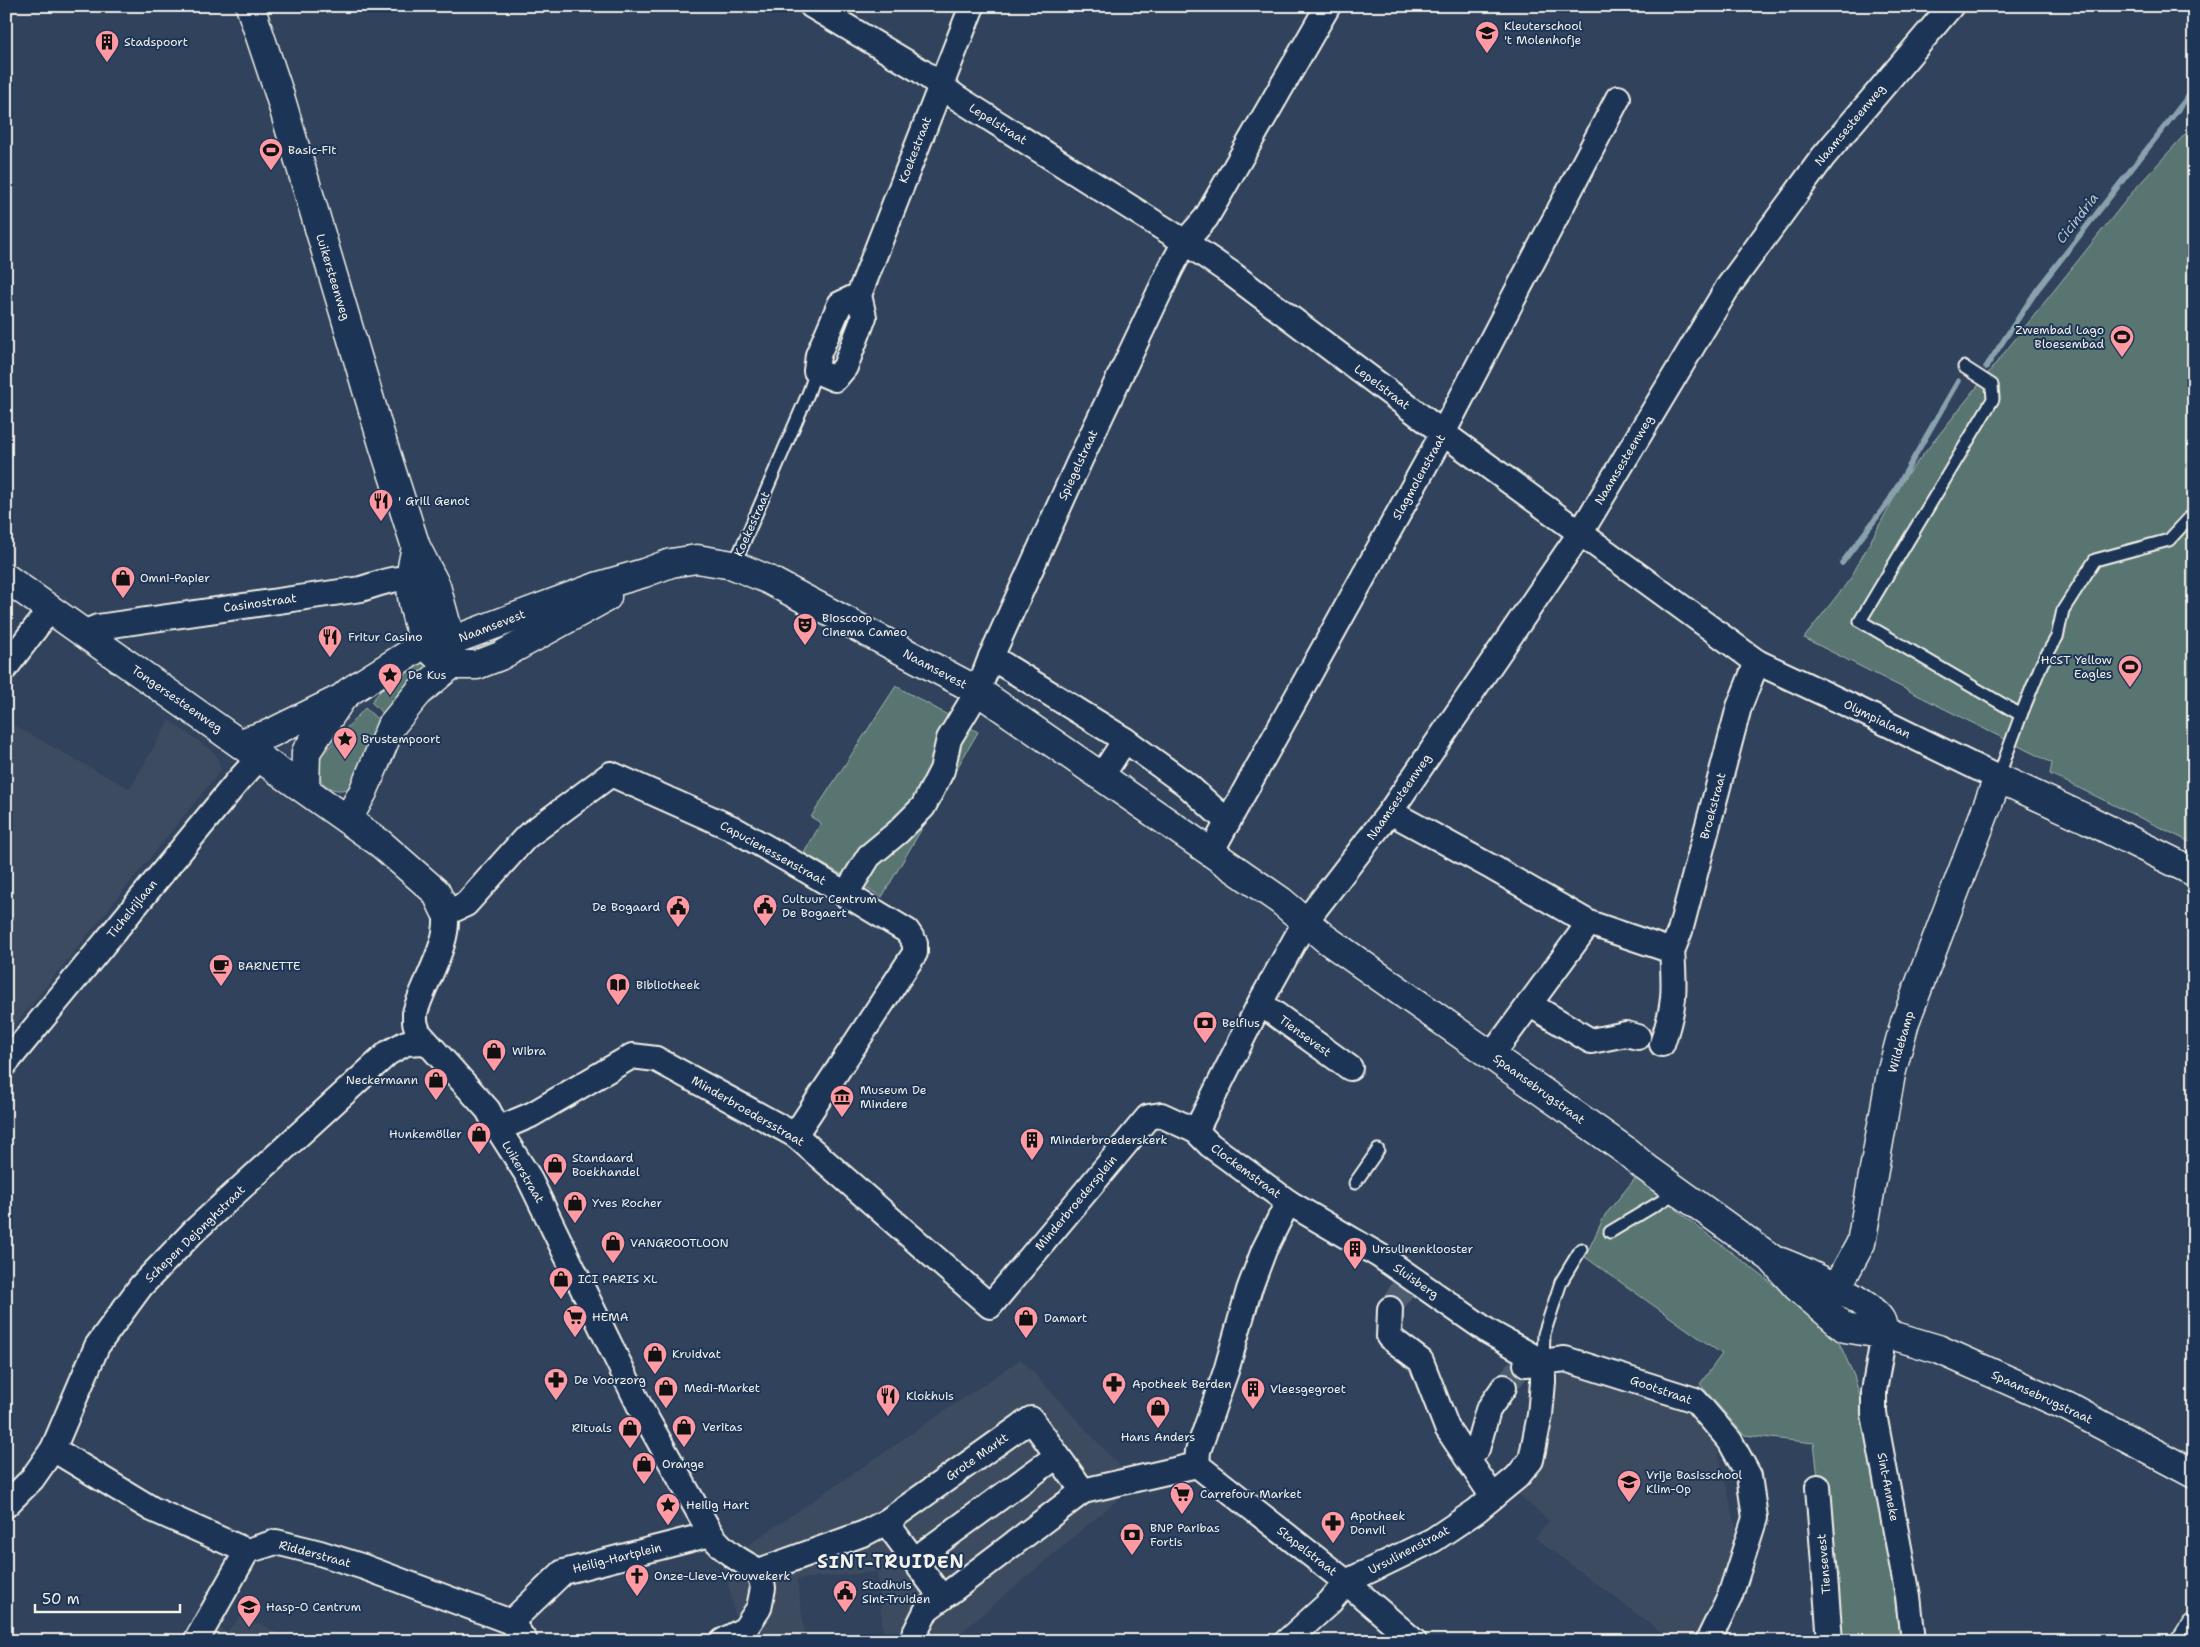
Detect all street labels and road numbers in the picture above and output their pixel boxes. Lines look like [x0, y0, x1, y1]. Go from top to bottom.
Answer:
street label: Naamsesteenweg [1811, 81, 1889, 169]
street label: Lepelstraat [966, 100, 1030, 148]
street label: Koekestraat [895, 114, 935, 186]
street label: Luikersteenweg [312, 232, 354, 322]
street label: Lepelstraat [1351, 361, 1413, 413]
street label: Naamsesteenweg [1591, 412, 1657, 508]
street label: Spiegelstraat [1055, 427, 1101, 503]
street label: Slagmolenstraat [1389, 431, 1449, 523]
street label: Koekestraat [730, 489, 774, 559]
street label: Casinostraat [222, 590, 298, 616]
street label: Naamsevest [456, 606, 528, 646]
street label: Naamsevest [900, 645, 970, 693]
street label: Tongersesteenweg [128, 662, 226, 736]
street label: Olympialaan [1841, 696, 1913, 742]
street label: Naamsesteenweg [1363, 751, 1435, 843]
street label: Broekstraat [1696, 771, 1730, 841]
street label: Capucienessenstraat [717, 817, 829, 889]
street label: Tichelrijlaan [103, 876, 161, 942]
street label: Wildebamp [1884, 1009, 1918, 1075]
street label: Tiensevest [1276, 1012, 1334, 1060]
street label: Spaansebrugstraat [1490, 1050, 1588, 1128]
street label: Minderbroedersstraat [689, 1072, 807, 1150]
street label: Luikerstraat [498, 1138, 548, 1206]
street label: Clockemstraat [1208, 1140, 1284, 1202]
street label: Minderbroedersplein [1031, 1152, 1121, 1254]
street label: Schepen Dejonghstraat [141, 1182, 249, 1286]
street label: Sluisberg [1390, 1260, 1442, 1302]
street label: Spaansebrugstraat [1989, 1367, 2095, 1427]
street label: Gootstraat [1628, 1372, 1694, 1408]
street label: Grote Markt [943, 1430, 1011, 1484]
street label: Sint-Anneke [1873, 1451, 1903, 1523]
street label: Ursulinenstraat [1366, 1522, 1452, 1578]
street label: Stapelstraat [1274, 1523, 1340, 1579]
street label: Tiensevest [1813, 1533, 1835, 1595]
street label: Ridderstraat [277, 1537, 353, 1571]
street label: Heilig-Hartplein [571, 1539, 663, 1577]

